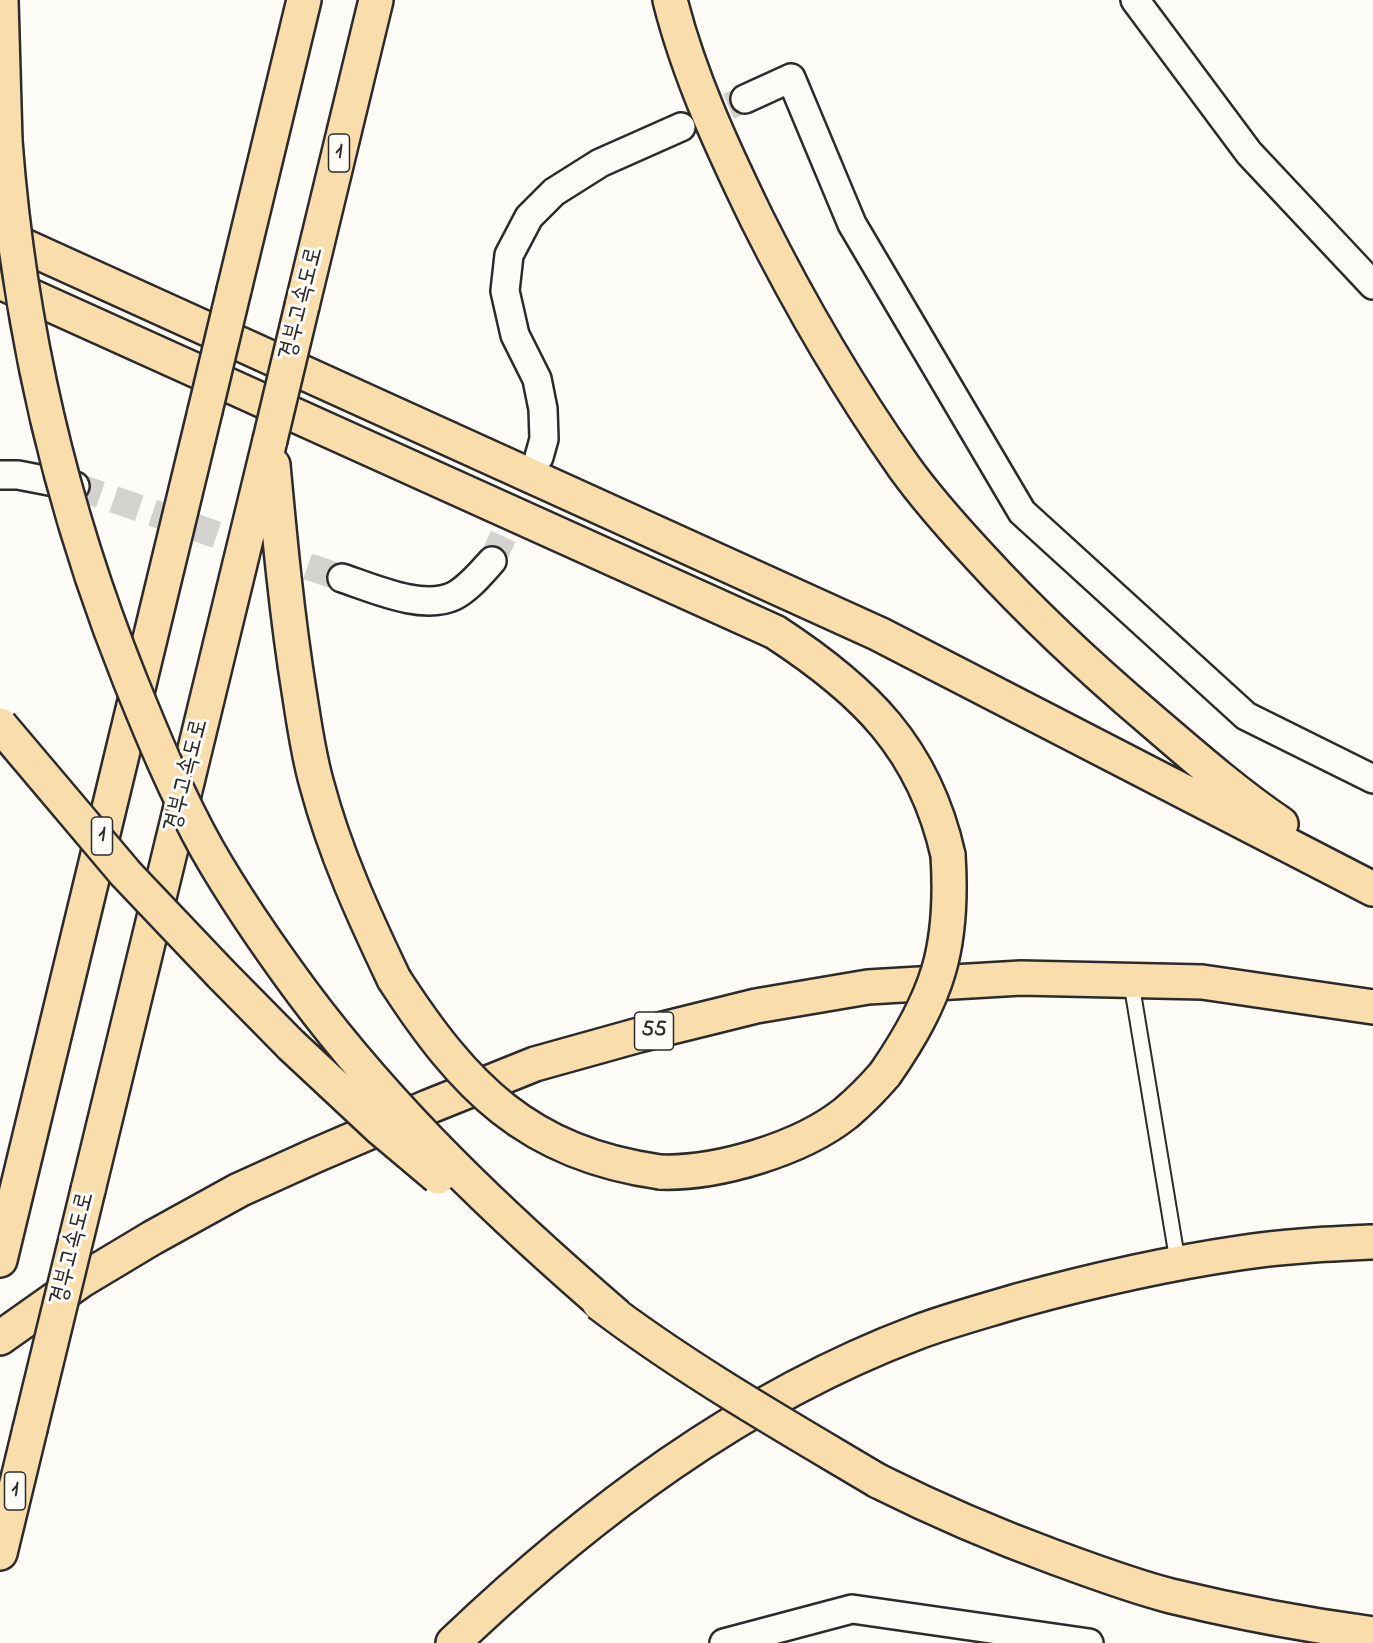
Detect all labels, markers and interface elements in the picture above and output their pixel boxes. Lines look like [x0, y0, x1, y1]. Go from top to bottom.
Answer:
road number: 1 [328, 134, 350, 172]
street label: 경부고속도로 [275, 244, 331, 364]
street label: 경부고속도로 [160, 716, 216, 836]
road number: 1 [92, 817, 112, 855]
road number: 55 [634, 1012, 674, 1050]
street label: 경부고속도로 [46, 1189, 102, 1309]
road number: 1 [4, 1472, 26, 1510]

